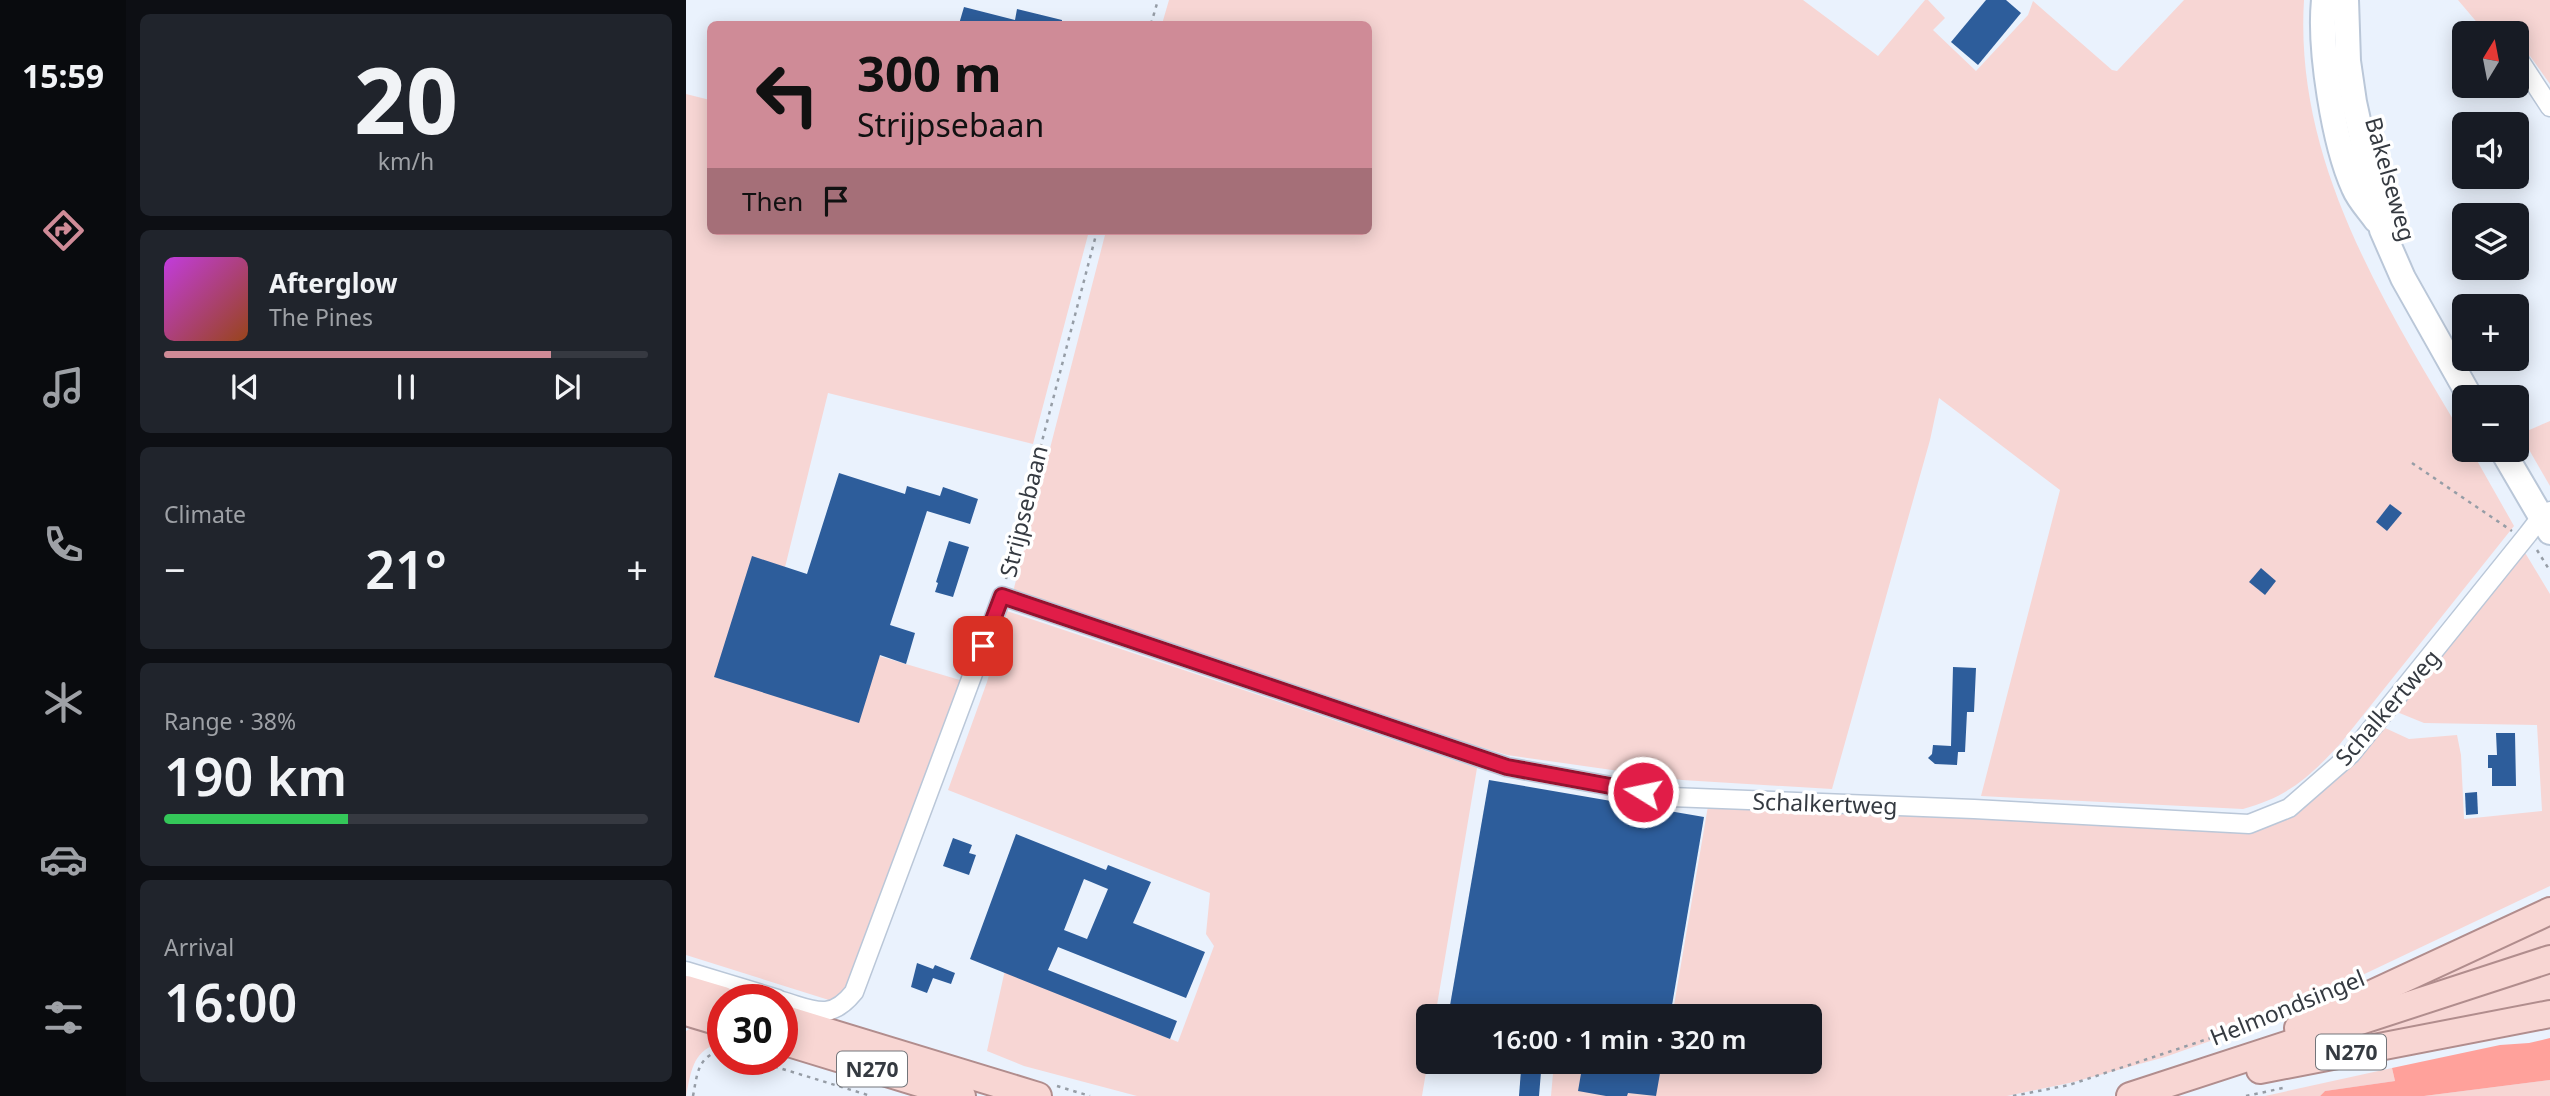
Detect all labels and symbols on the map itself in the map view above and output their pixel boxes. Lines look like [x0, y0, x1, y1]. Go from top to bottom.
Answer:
north arrow [2452, 21, 2529, 98]
street label: Bakelseweg [2358, 113, 2424, 245]
street label: Strijpsebaan [991, 442, 1055, 580]
pin [953, 616, 1013, 676]
street label: Schalkertweg [2327, 642, 2447, 772]
position arrow [1606, 755, 1680, 829]
street label: Schalkertweg [1752, 784, 1898, 822]
street label: Helmondsingel [2205, 961, 2369, 1053]
speed limit sign: 30 [707, 984, 798, 1075]
road number: N270 [2316, 1034, 2386, 1070]
road number: N270 [837, 1052, 907, 1086]

